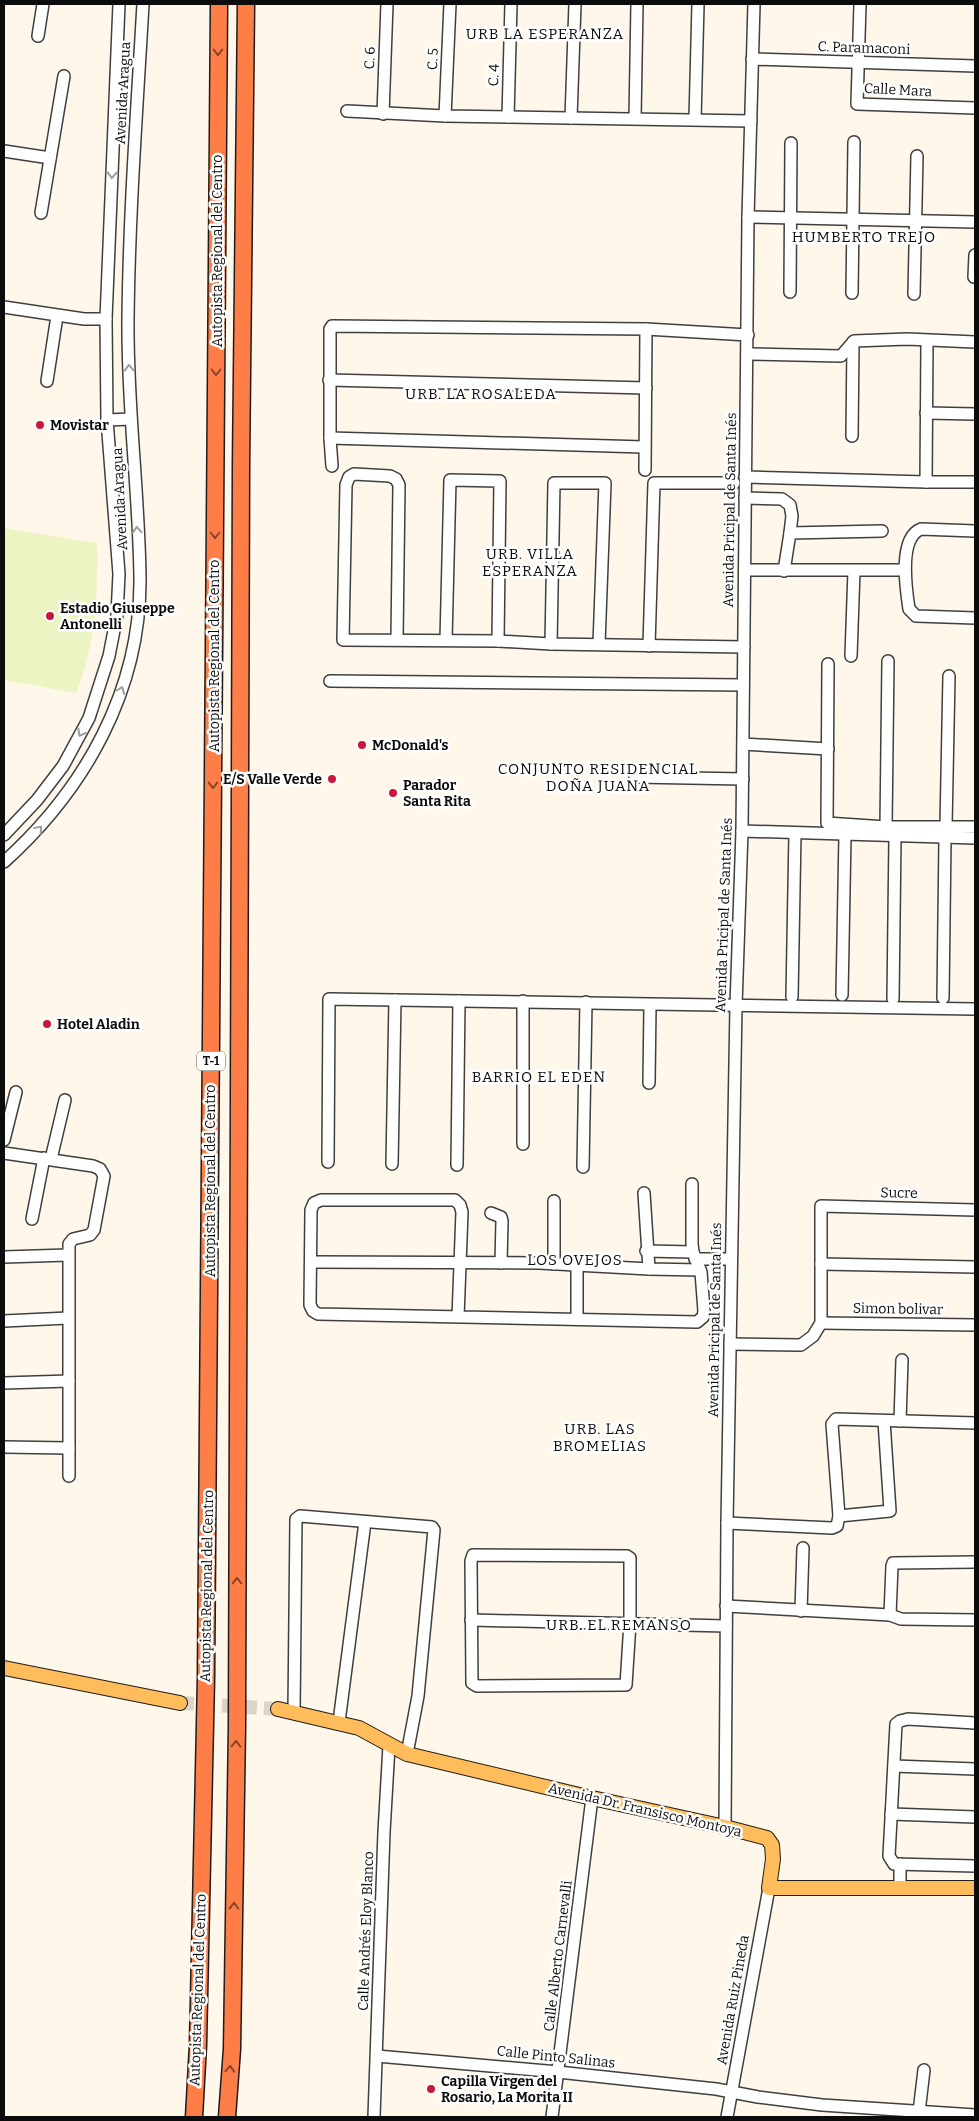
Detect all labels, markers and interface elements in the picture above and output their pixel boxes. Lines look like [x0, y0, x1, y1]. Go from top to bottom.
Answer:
district label: URB LA ESPERANZA [466, 25, 624, 43]
street label: C. Paramaconi [817, 38, 911, 58]
street label: Avenida Aragua [112, 41, 134, 145]
street label: C. 6 [361, 46, 379, 70]
street label: C. 5 [424, 48, 442, 70]
one-way arrow [213, 49, 223, 57]
street label: C. 4 [485, 63, 503, 87]
street label: Calle Mara [863, 80, 933, 100]
street label: Autopista Regional del Centro [209, 155, 226, 347]
one-way arrow [107, 171, 118, 179]
district label: HUMBERTO TREJO [792, 228, 936, 246]
one-way arrow [124, 363, 134, 371]
one-way arrow [211, 369, 221, 377]
district label: URB. LA ROSALEDA [405, 385, 557, 403]
street label: Avenida Pricipal de Santa Inés [720, 412, 740, 608]
place label: Movistar [50, 417, 109, 434]
marker: Movistar [34, 419, 46, 431]
street label: Avenida Aragua [109, 447, 131, 551]
one-way arrow [132, 526, 143, 534]
one-way arrow [210, 532, 220, 539]
district label: URB. VILLA ESPERANZA [482, 545, 578, 580]
street label: Autopista Regional del Centro [206, 560, 223, 752]
place label: Estadio Giuseppe Antonelli [60, 600, 175, 633]
marker: Estadio Giuseppe Antonelli [44, 610, 56, 622]
one-way arrow [115, 686, 125, 695]
one-way arrow [77, 728, 87, 737]
place label: McDonald's [372, 737, 448, 754]
marker: McDonald's [356, 739, 368, 751]
district label: CONJUNTO RESIDENCIAL DOÑA JUANA [498, 760, 698, 795]
place label: E/S Valle Verde [223, 771, 322, 788]
marker: E/S Valle Verde [326, 773, 338, 785]
place label: Parador Santa Rita [403, 777, 471, 810]
one-way arrow [208, 782, 218, 789]
marker: Parador Santa Rita [387, 787, 399, 799]
street label: Avenida Pricipal de Santa Inés [712, 817, 736, 1013]
one-way arrow [33, 826, 42, 835]
place label: Hotel Aladin [57, 1016, 140, 1033]
marker: Hotel Aladin [41, 1018, 53, 1030]
road number: T-1 [197, 1052, 225, 1070]
district label: BARRIO EL EDEN [472, 1068, 606, 1086]
street label: Autopista Regional del Centro [202, 1085, 219, 1277]
street label: Sucre [880, 1184, 918, 1202]
street label: Avenida Pricipal de Santa Inés [705, 1222, 725, 1418]
district label: LOS OVEJOS [527, 1251, 623, 1269]
street label: Simon bolivar [853, 1300, 943, 1318]
district label: URB. LAS BROMELIAS [553, 1420, 647, 1455]
street label: Autopista Regional del Centro [197, 1490, 217, 1682]
one-way arrow [232, 1577, 242, 1584]
district label: URB. EL REMANSO [546, 1616, 692, 1634]
one-way arrow [231, 1739, 242, 1747]
street label: Avenida Dr. Fransisco Montoya [546, 1779, 744, 1841]
street label: Calle Andrés Eloy Blanco [355, 1851, 377, 2011]
street label: Calle Alberto Carnevalli [540, 1880, 576, 2032]
street label: Autopista Regional del Centro [186, 1894, 210, 2086]
one-way arrow [229, 1902, 239, 1910]
street label: Avenida Ruiz Pineda [713, 1933, 753, 2066]
street label: Calle Pinto Salinas [496, 2042, 616, 2072]
one-way arrow [225, 2064, 236, 2072]
place label: Capilla Virgen del Rosario, La Morita II [441, 2073, 573, 2106]
marker: Capilla Virgen del Rosario, La Morita II [425, 2083, 437, 2095]

